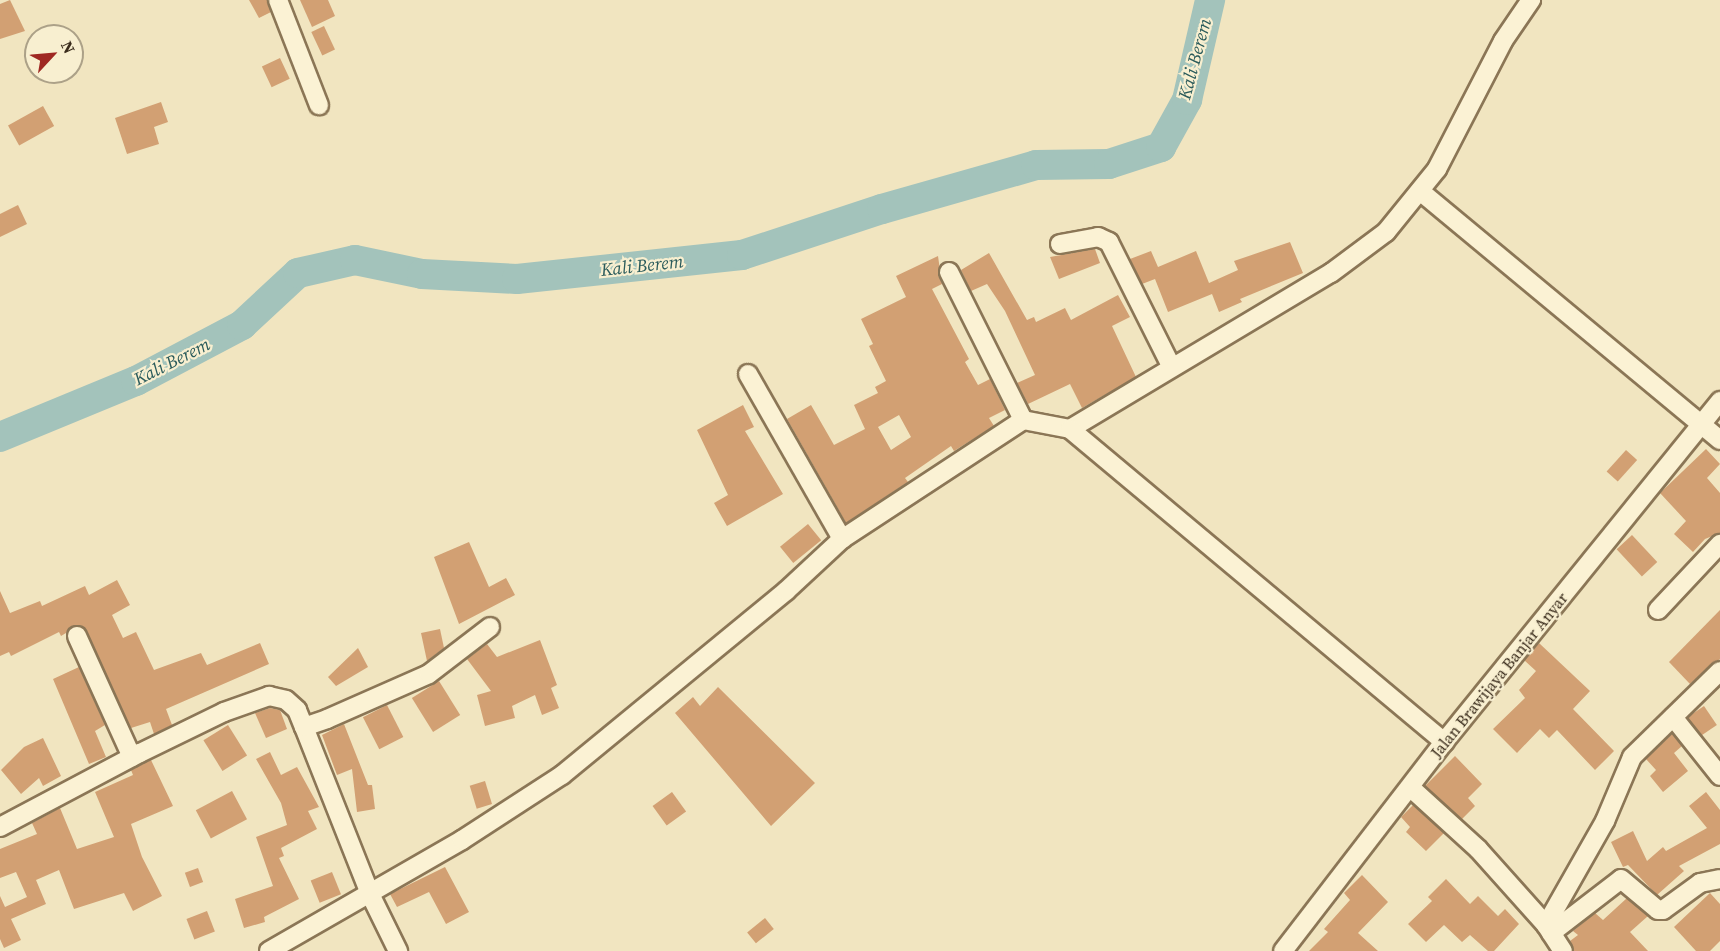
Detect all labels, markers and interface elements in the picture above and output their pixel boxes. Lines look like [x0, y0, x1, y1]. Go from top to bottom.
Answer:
water label: Kali Berem [1174, 16, 1216, 102]
north arrow [24, 24, 84, 84]
text: N [56, 37, 81, 57]
water label: Kali Berem [600, 251, 684, 281]
water label: Kali Berem [130, 334, 214, 390]
street label: Jalan Brawijaya Banjar Anyar [1426, 589, 1572, 761]

